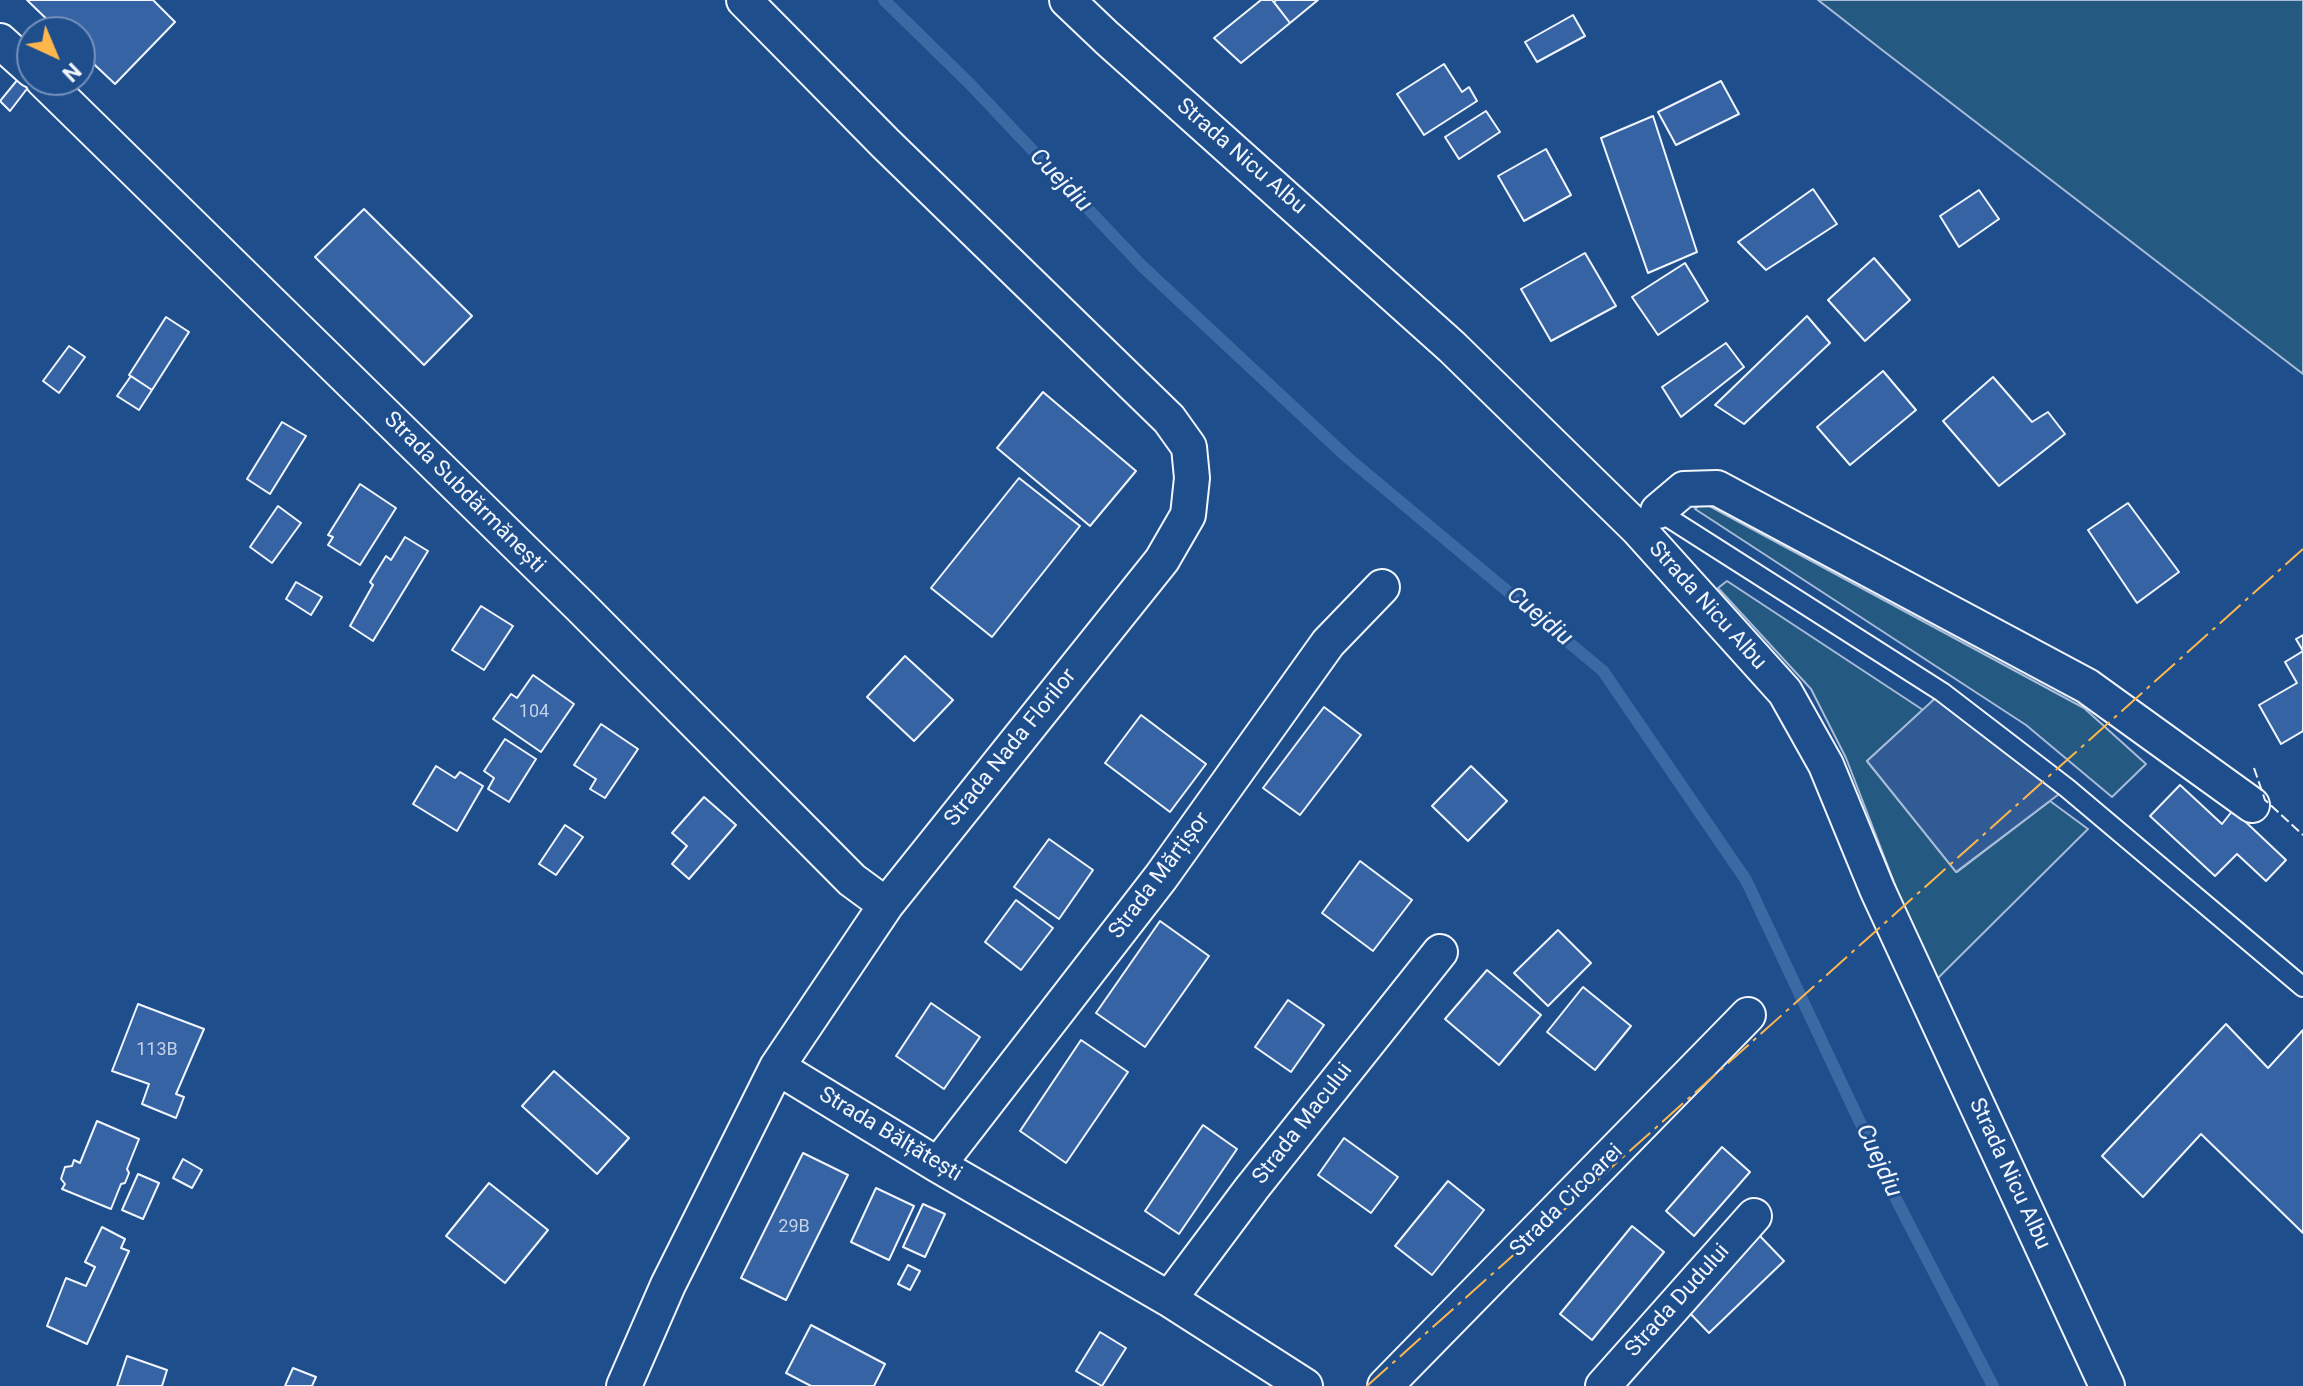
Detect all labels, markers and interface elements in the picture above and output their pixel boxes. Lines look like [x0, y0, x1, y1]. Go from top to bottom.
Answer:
north arrow [16, 16, 96, 96]
text: N [57, 58, 86, 87]
street label: Strada Nicu Albu [1171, 93, 1311, 221]
water label: Cuejdiu [1023, 143, 1097, 219]
street label: Strada Subdărmănești [378, 407, 550, 579]
street label: Strada Nicu Albu [1643, 536, 1771, 676]
water label: Cuejdiu [1500, 581, 1578, 653]
street label: Strada Nada Florilor [939, 664, 1083, 832]
house number: 104 [519, 701, 549, 723]
street label: Strada Mărțișor [1104, 808, 1216, 944]
house number: 113B [136, 1039, 178, 1061]
street label: Strada Macului [1247, 1058, 1359, 1190]
street label: Strada Bălțătești [814, 1082, 966, 1188]
street label: Strada Nicu Albu [1963, 1094, 2055, 1254]
water label: Cuejdiu [1849, 1120, 1907, 1202]
street label: Strada Cicoarei [1505, 1139, 1629, 1263]
house number: 29B [778, 1216, 810, 1238]
street label: Strada Dudului [1620, 1239, 1736, 1363]

